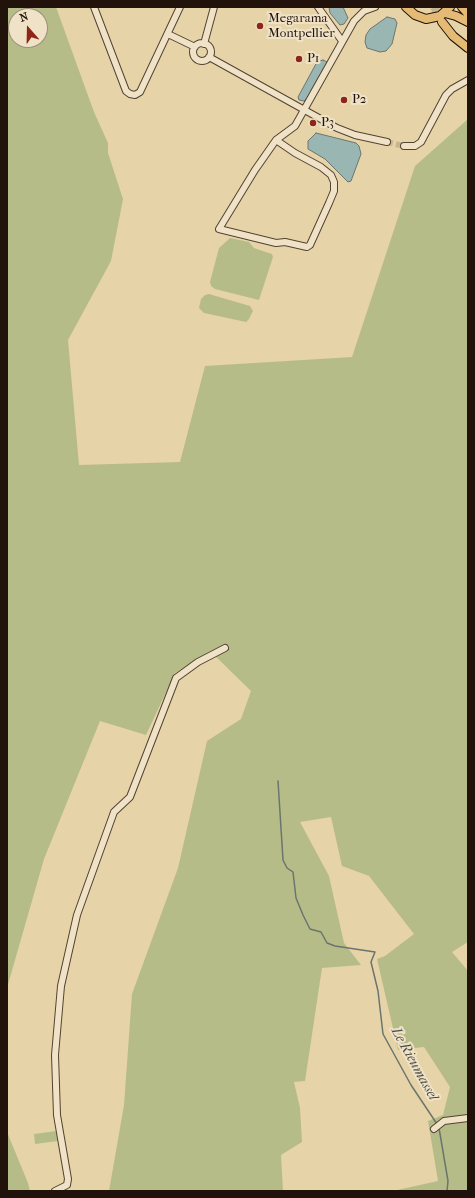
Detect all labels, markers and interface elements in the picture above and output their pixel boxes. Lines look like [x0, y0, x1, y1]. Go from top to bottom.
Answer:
north arrow [8, 8, 48, 48]
text: N [18, 10, 30, 25]
place label: Megarama Montpellier [268, 11, 335, 42]
marker: Megarama Montpellier [255, 21, 265, 31]
place label: P1 [307, 51, 319, 67]
marker: P1 [294, 54, 304, 64]
place label: P2 [352, 92, 367, 108]
marker: P2 [339, 95, 349, 105]
place label: P3 [321, 115, 334, 131]
marker: P3 [308, 118, 318, 128]
water label: Le Rieumassel [387, 1025, 441, 1103]

